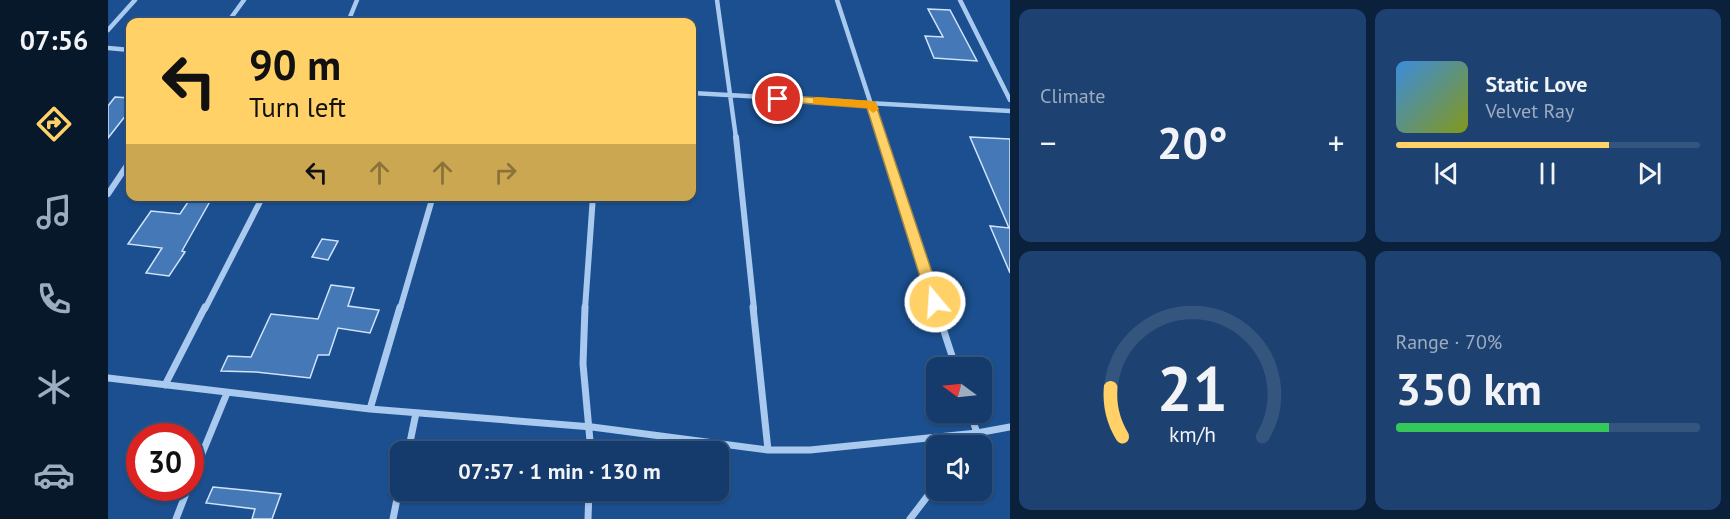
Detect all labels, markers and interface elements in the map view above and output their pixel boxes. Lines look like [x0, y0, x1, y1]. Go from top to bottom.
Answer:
text: 07:56 [20, 23, 88, 57]
text: 90 m [249, 37, 341, 92]
icon: left [150, 42, 228, 120]
text: Static Love [1486, 70, 1588, 98]
pin [752, 73, 803, 124]
icon: arrive [761, 82, 794, 115]
text: Climate [1040, 83, 1106, 109]
text: Turn left [249, 90, 346, 124]
text: Velvet Ray [1486, 98, 1574, 124]
icon: directions [33, 103, 75, 145]
text: 20° [1157, 113, 1228, 171]
text: − [1040, 121, 1057, 164]
text: + [1328, 121, 1344, 164]
icon: left [300, 156, 333, 189]
icon: ahead [363, 156, 396, 189]
icon: ahead [426, 156, 459, 189]
icon: right [489, 156, 522, 189]
icon: previous [1430, 157, 1463, 190]
icon: pause [1531, 157, 1564, 190]
icon: next [1633, 157, 1666, 190]
icon: music [33, 191, 75, 233]
position arrow [903, 270, 967, 334]
icon: phone [33, 278, 75, 320]
text: Range · 70% [1396, 329, 1502, 355]
text: 21 [1157, 347, 1228, 428]
north arrow [926, 357, 992, 423]
map controls [926, 357, 992, 501]
text: 350 km [1396, 359, 1542, 417]
icon: climate [33, 366, 75, 408]
text: km/h [1169, 421, 1216, 449]
speed limit sign: 30 [126, 423, 204, 501]
button: sound [926, 435, 992, 501]
icon: car [33, 454, 75, 496]
text: 07:57 · 1 min · 130 m [458, 457, 661, 485]

